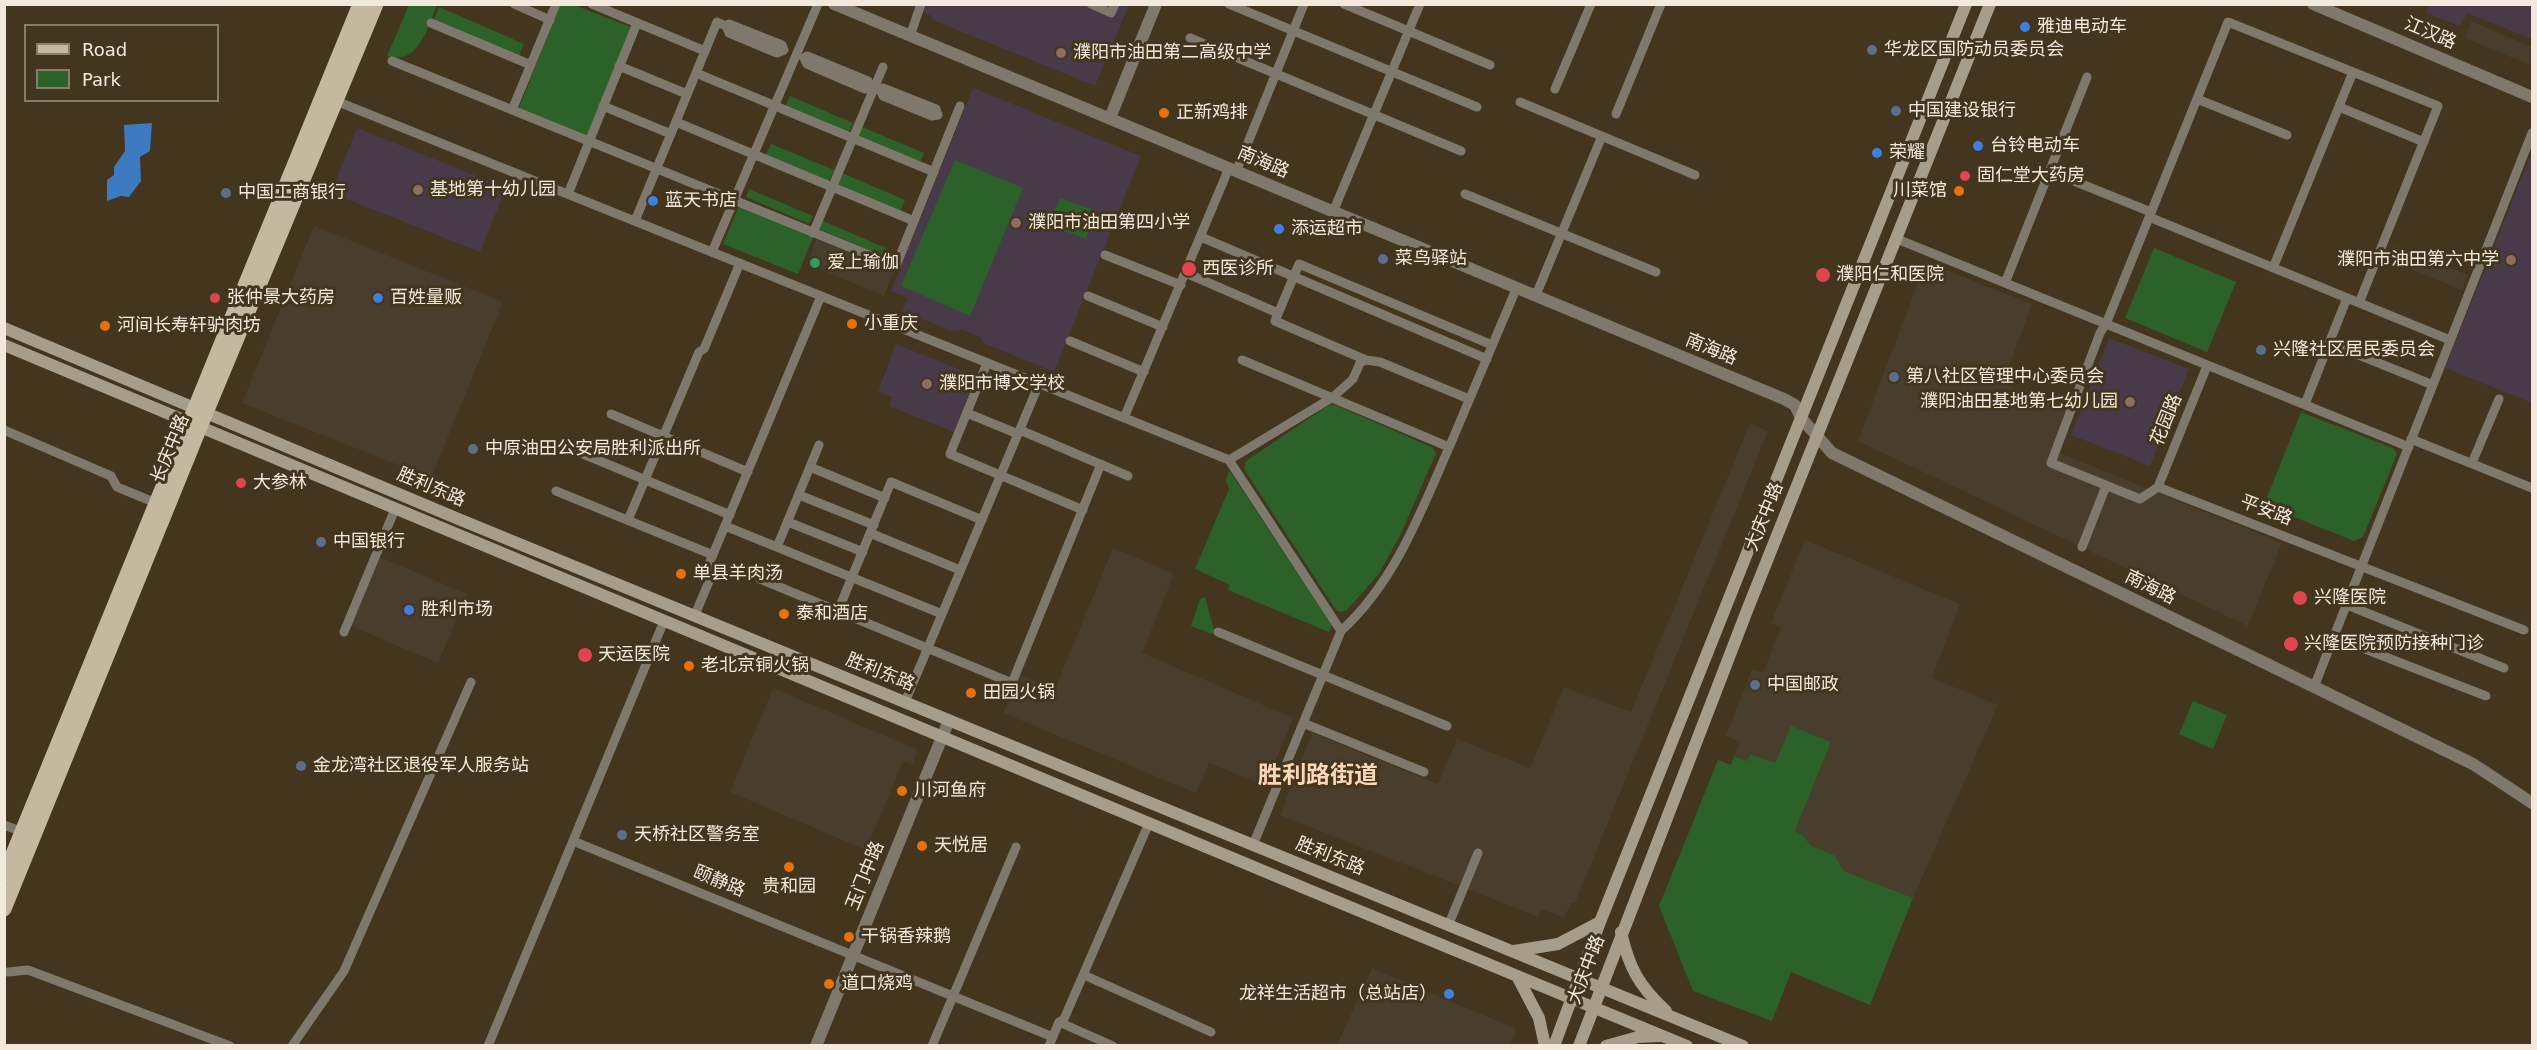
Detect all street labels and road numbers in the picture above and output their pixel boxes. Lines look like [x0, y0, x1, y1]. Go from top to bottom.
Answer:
street label: 江汉路 [2401, 14, 2459, 54]
street label: 南海路 [1234, 143, 1292, 183]
street label: 南海路 [1682, 330, 1740, 370]
street label: 花园路 [2147, 391, 2187, 449]
street label: 长庆中路 [148, 412, 194, 486]
street label: 胜利东路 [394, 464, 468, 512]
street label: 大庆中路 [1742, 480, 1788, 554]
street label: 平安路 [2237, 491, 2295, 531]
street label: 南海路 [2121, 566, 2179, 610]
street label: 胜利东路 [843, 650, 917, 696]
street label: 胜利东路 [1293, 834, 1367, 880]
street label: 玉门中路 [843, 839, 889, 913]
street label: 颐静路 [690, 862, 748, 902]
street label: 大庆中路 [1564, 933, 1610, 1007]

